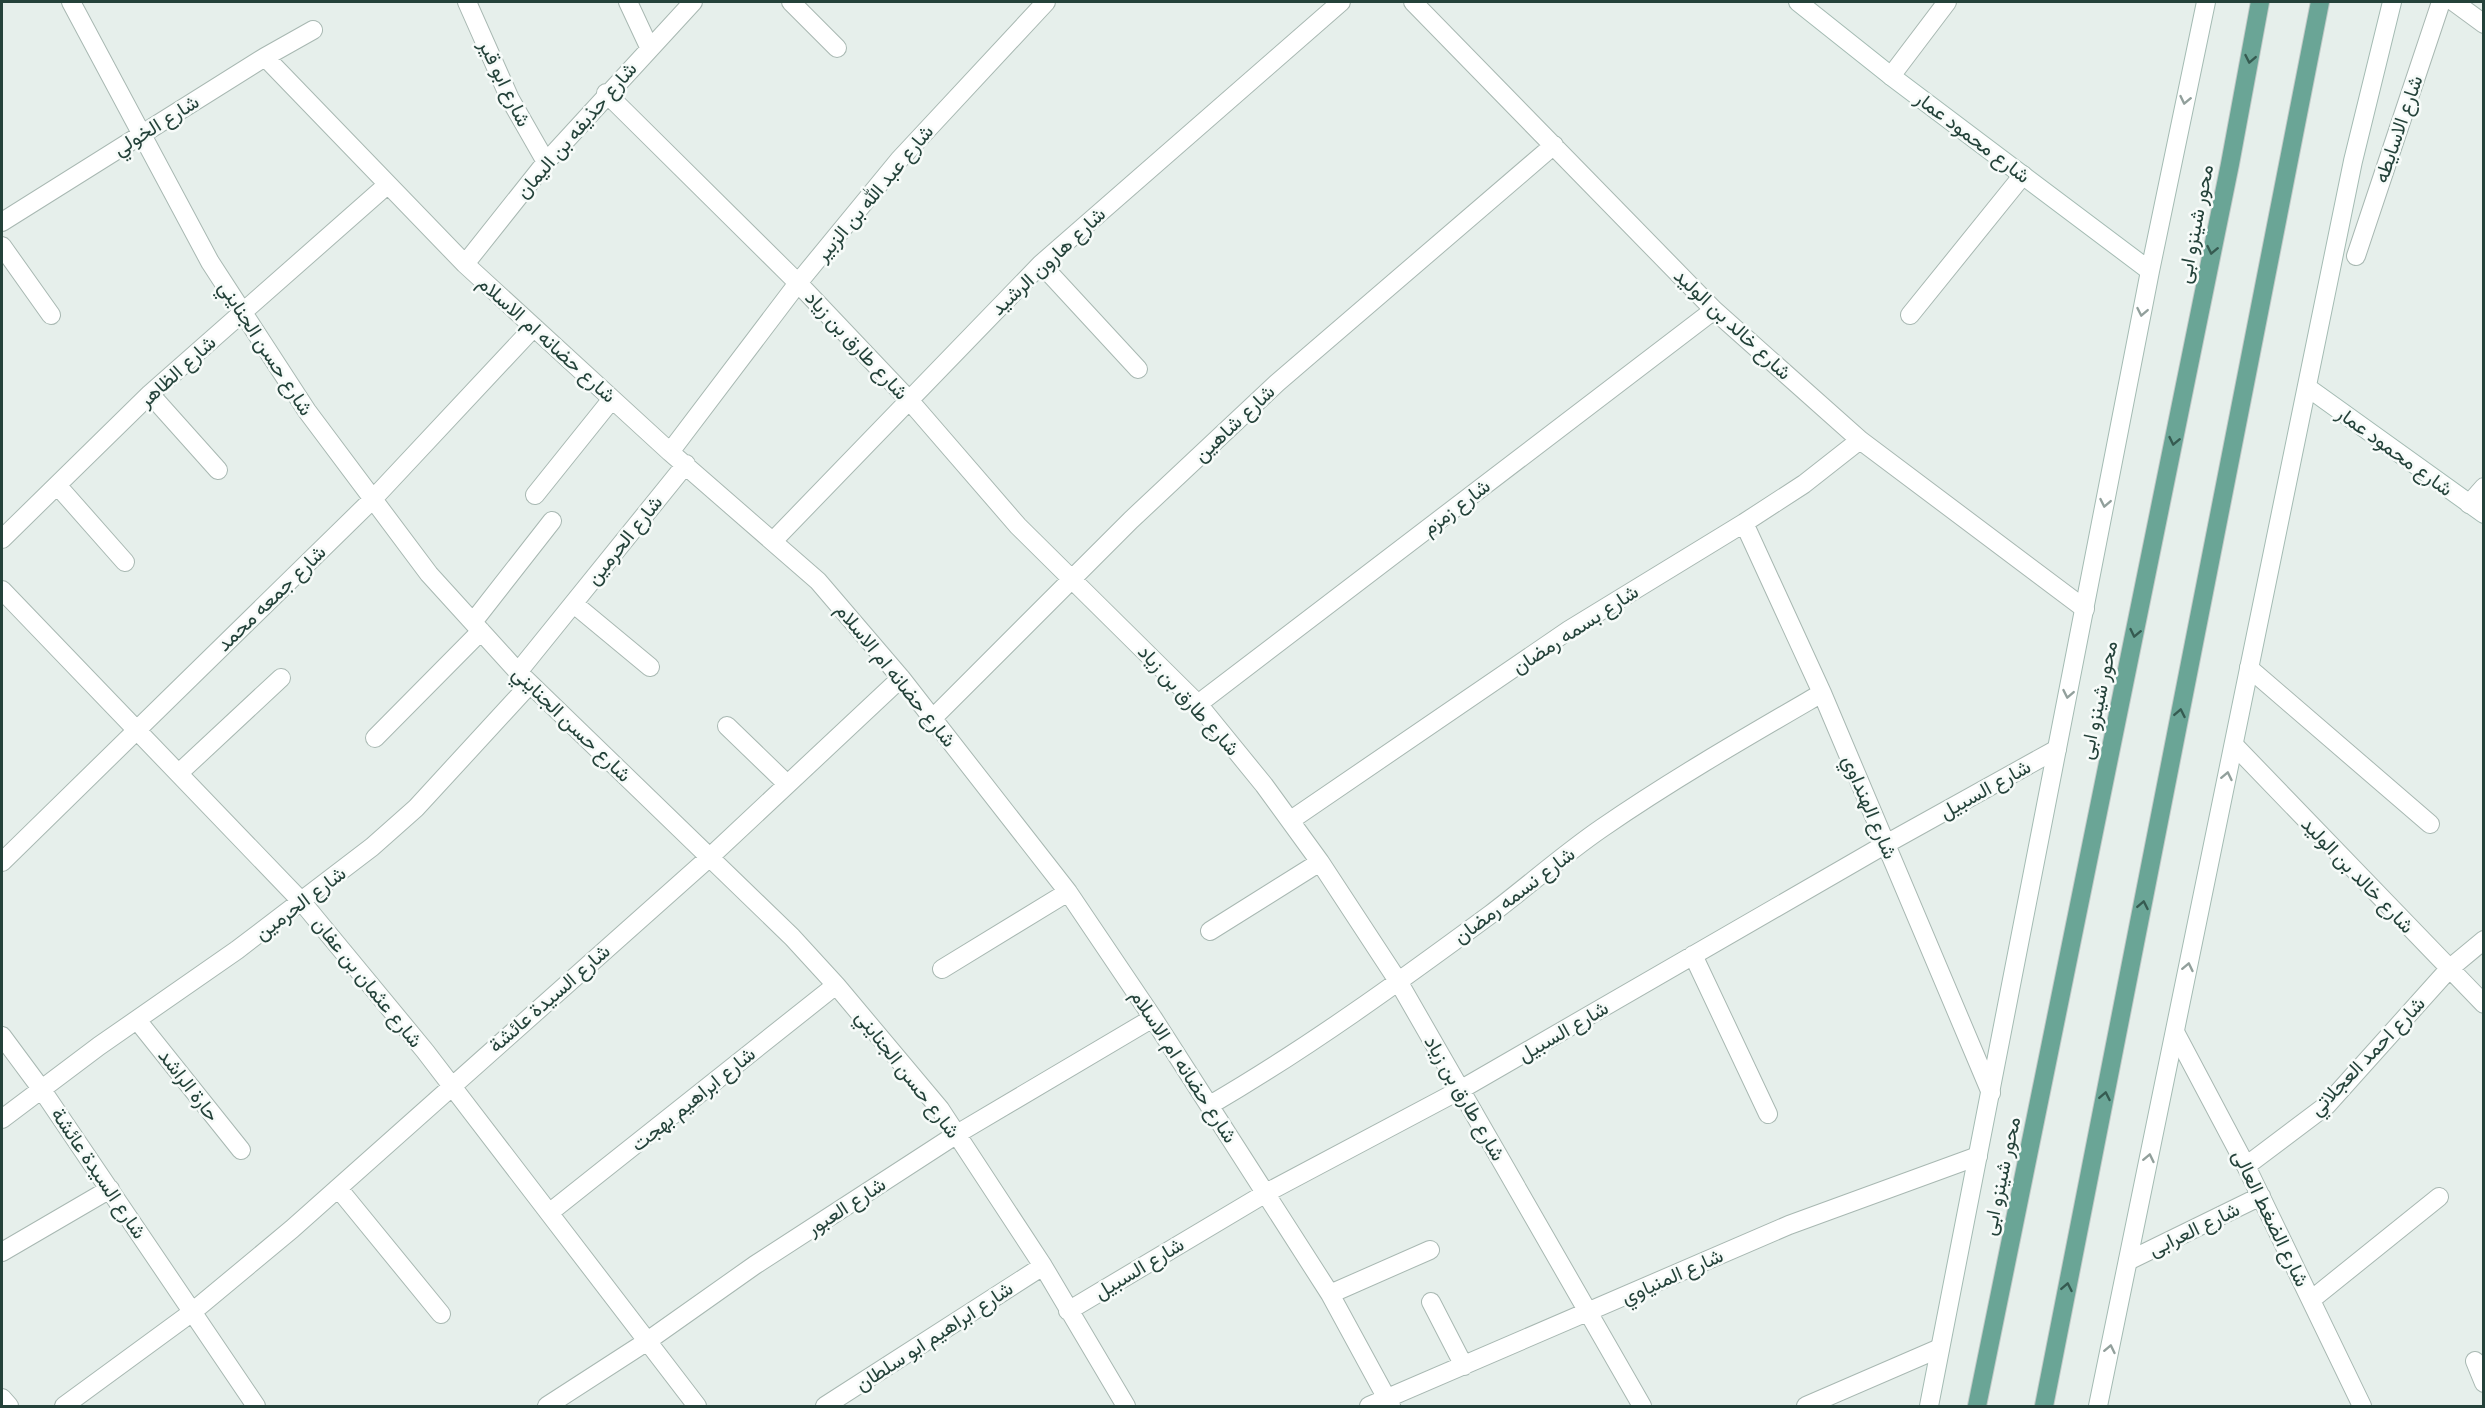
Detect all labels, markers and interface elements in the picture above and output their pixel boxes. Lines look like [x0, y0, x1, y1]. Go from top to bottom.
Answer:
street label: شارع ابو قير [471, 34, 538, 131]
one-way arrow [2244, 54, 2257, 64]
street label: شارع حذيفه بن اليمان [509, 56, 643, 204]
street label: شارع الاسايطه [2367, 72, 2429, 186]
street label: شارع محمود عمار [1909, 84, 2036, 190]
street label: شارع الخولي [108, 88, 206, 165]
one-way arrow [2180, 95, 2193, 105]
street label: شارع عبد الله بن الزبير [808, 118, 940, 268]
street label: محور شينزو ابى [2170, 162, 2219, 286]
street label: شارع هارون الرشيد [984, 200, 1112, 322]
one-way arrow [2207, 245, 2220, 255]
street label: شارع خالد بن الوليد [1668, 262, 1798, 386]
street label: شارع حضانه ام الاسلام [471, 269, 623, 409]
street label: شارع حسن الجنايني [209, 275, 320, 423]
street label: شارع طارق بن زياد [799, 284, 915, 406]
one-way arrow [2136, 306, 2149, 316]
street label: شارع الظاهر [131, 329, 222, 414]
street label: شارع شاهين [1187, 378, 1281, 468]
street label: شارع محمود عمار [2330, 399, 2459, 503]
one-way arrow [2168, 436, 2181, 446]
street label: شارع زمزم [1416, 472, 1496, 542]
street label: شارع الحرمين [579, 489, 669, 591]
one-way arrow [2099, 498, 2112, 508]
street label: شارع جمعه محمد [210, 538, 332, 658]
street label: شارع بسمه رمضان [1506, 578, 1644, 680]
street label: شارع حضانه ام الاسلام [829, 597, 963, 753]
one-way arrow [2129, 627, 2142, 637]
street label: شارع طارق بن زياد [1132, 638, 1246, 762]
street label: محور شينزو ابى [2072, 638, 2123, 762]
street label: شارع حسن الجنايني [504, 660, 638, 790]
one-way arrow [2062, 689, 2075, 699]
one-way arrow [2173, 709, 2186, 719]
street label: شارع الهنداوي [1833, 751, 1904, 864]
street label: شارع السبيل [1934, 752, 2036, 826]
one-way arrow [2220, 771, 2233, 781]
street label: شارع خالد بن الوليد [2295, 811, 2421, 939]
street label: شارع نسمه رمضان [1447, 840, 1581, 950]
street label: شارع الحرمين [248, 859, 352, 947]
one-way arrow [2136, 900, 2149, 910]
street label: شارع عثمان بن عفان [306, 911, 430, 1053]
street label: شارع السيدة عائشة [482, 937, 616, 1059]
one-way arrow [2181, 962, 2194, 972]
street label: شارع حضانه ام الاسلام [1124, 984, 1244, 1148]
street label: شارع احمد العجلاتي [2303, 990, 2433, 1124]
street label: شارع السبيل [1513, 994, 1613, 1068]
street label: شارع حسن الجنايني [847, 1004, 967, 1146]
street label: شارع طارق بن زياد [1418, 1030, 1512, 1166]
street label: شارع ابراهيم بهجت [625, 1040, 761, 1158]
street label: حارة الراشد [152, 1043, 226, 1127]
one-way arrow [2098, 1091, 2111, 1101]
street label: شارع السيدة عائشة [45, 1102, 153, 1244]
street label: محور شينزو ابى [1975, 1114, 2026, 1238]
street label: شارع الضغط العالى [2226, 1145, 2316, 1291]
one-way arrow [2142, 1153, 2155, 1163]
street label: شارع العبور [800, 1170, 891, 1243]
street label: شارع العرابى [2144, 1195, 2244, 1263]
street label: شارع السبيل [1089, 1230, 1189, 1306]
street label: شارع المنياوي [1617, 1241, 1729, 1314]
street label: شارع ابراهيم ابو سلطان [850, 1274, 1018, 1398]
one-way arrow [2060, 1283, 2073, 1293]
one-way arrow [2103, 1344, 2116, 1354]

